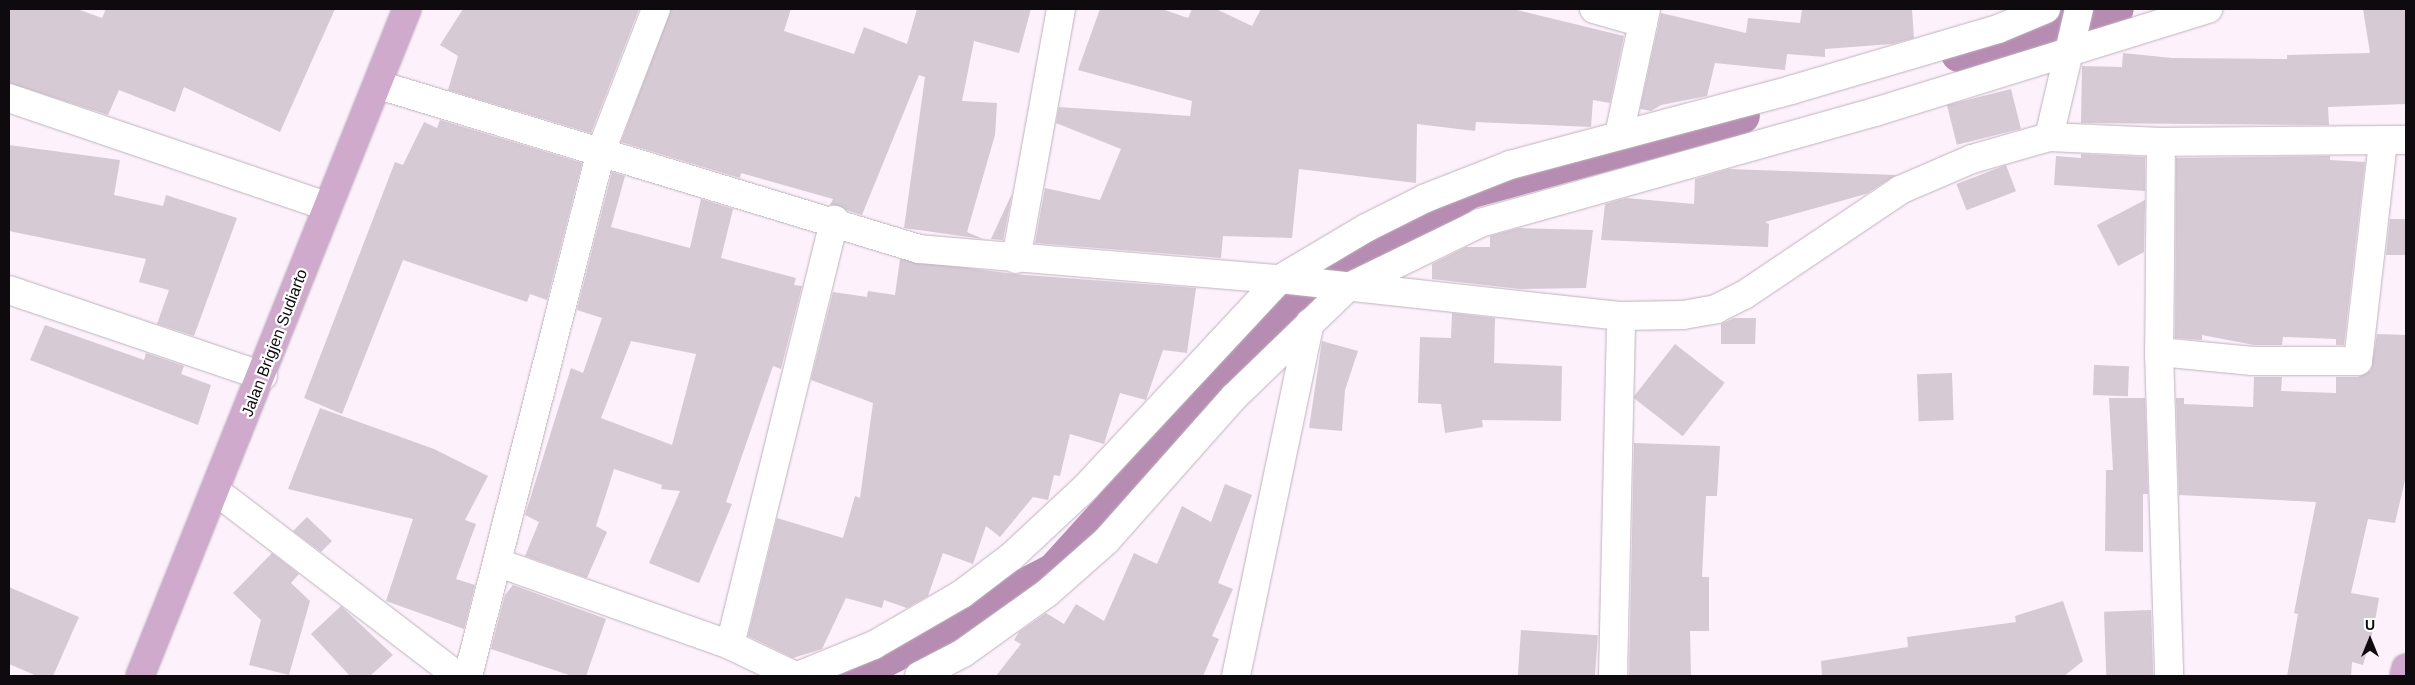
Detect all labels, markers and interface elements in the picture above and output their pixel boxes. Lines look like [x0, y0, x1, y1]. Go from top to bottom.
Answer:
street label: Jalan Brigjen Sudiarto [238, 266, 312, 420]
north arrow [2345, 615, 2395, 665]
text: U [2365, 617, 2375, 633]

